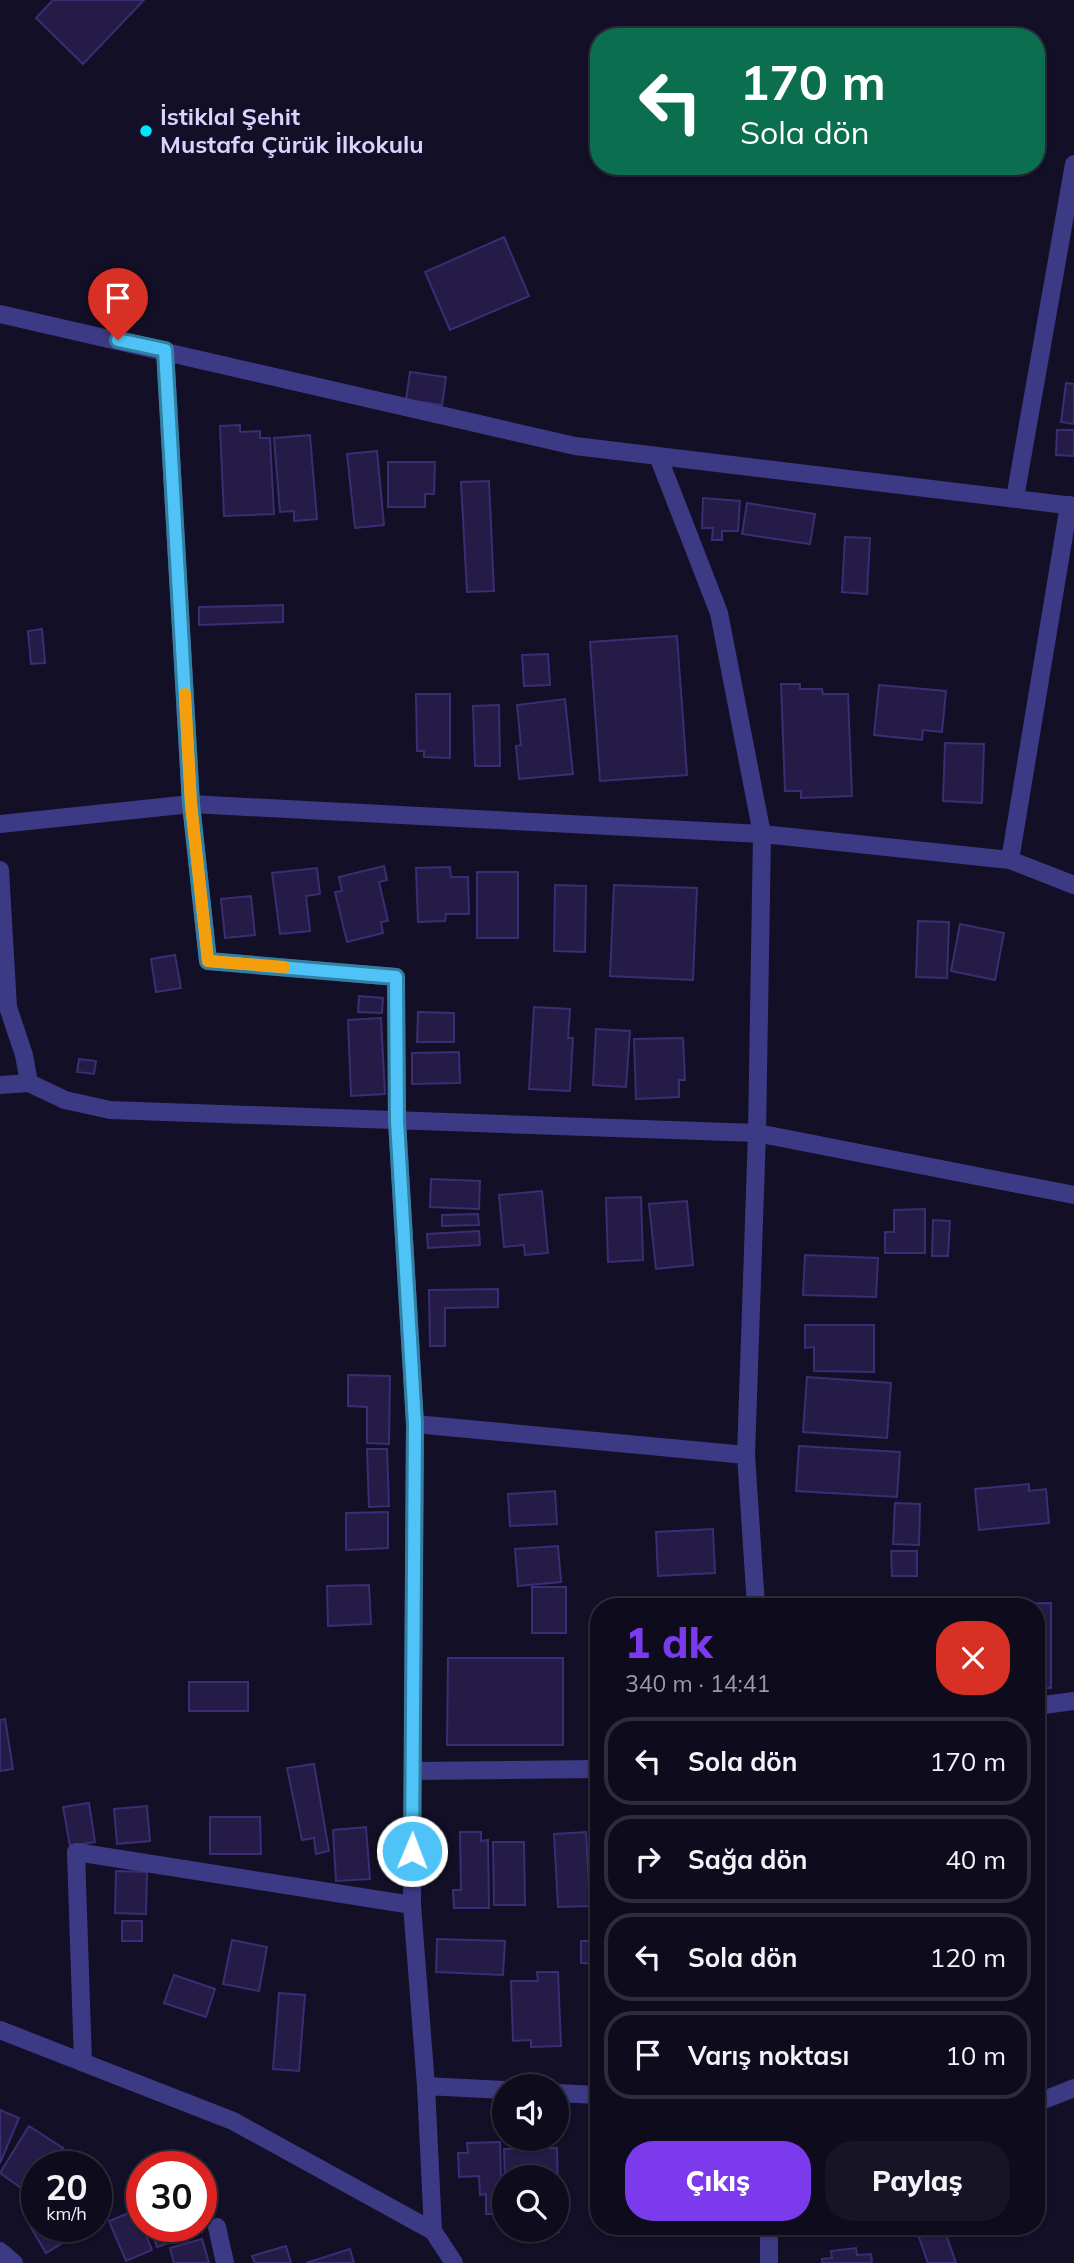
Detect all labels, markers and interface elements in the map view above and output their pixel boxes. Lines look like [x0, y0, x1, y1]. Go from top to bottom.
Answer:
text: 170 m [740, 51, 886, 112]
icon: left [625, 56, 716, 147]
place label: İstiklal Şehit Mustafa Çürük İlkokulu [160, 101, 424, 159]
text: Sola dön [740, 112, 870, 152]
marker: İstiklal Şehit Mustafa Çürük İlkokulu [138, 123, 154, 139]
pin [88, 268, 148, 340]
icon: arrive [99, 279, 137, 317]
text: 1 dk [625, 1616, 713, 1669]
button: close [936, 1621, 1010, 1695]
text: 340 m · 14:41 [625, 1669, 770, 1698]
icon: left [629, 1742, 667, 1780]
text: Sola dön [688, 1745, 797, 1778]
text: 170 m [930, 1745, 1006, 1778]
position arrow [375, 1814, 449, 1888]
icon: right [629, 1840, 667, 1878]
text: Sağa dön [688, 1843, 808, 1876]
text: 40 m [945, 1843, 1006, 1876]
icon: left [629, 1938, 667, 1976]
text: Sola dön [688, 1941, 797, 1974]
text: 120 m [930, 1941, 1006, 1974]
icon: arrive [629, 2036, 667, 2074]
text: Varış noktası [688, 2039, 849, 2072]
text: 10 m [945, 2039, 1006, 2072]
map controls [492, 2074, 569, 2242]
button: sound [492, 2074, 569, 2151]
button: Çıkış [625, 2141, 811, 2221]
button: Paylaş [825, 2141, 1010, 2221]
speed limit sign: 30 [126, 2151, 217, 2242]
text: 20 [45, 2165, 88, 2209]
button: search [492, 2165, 569, 2242]
text: km/h [46, 2202, 87, 2225]

